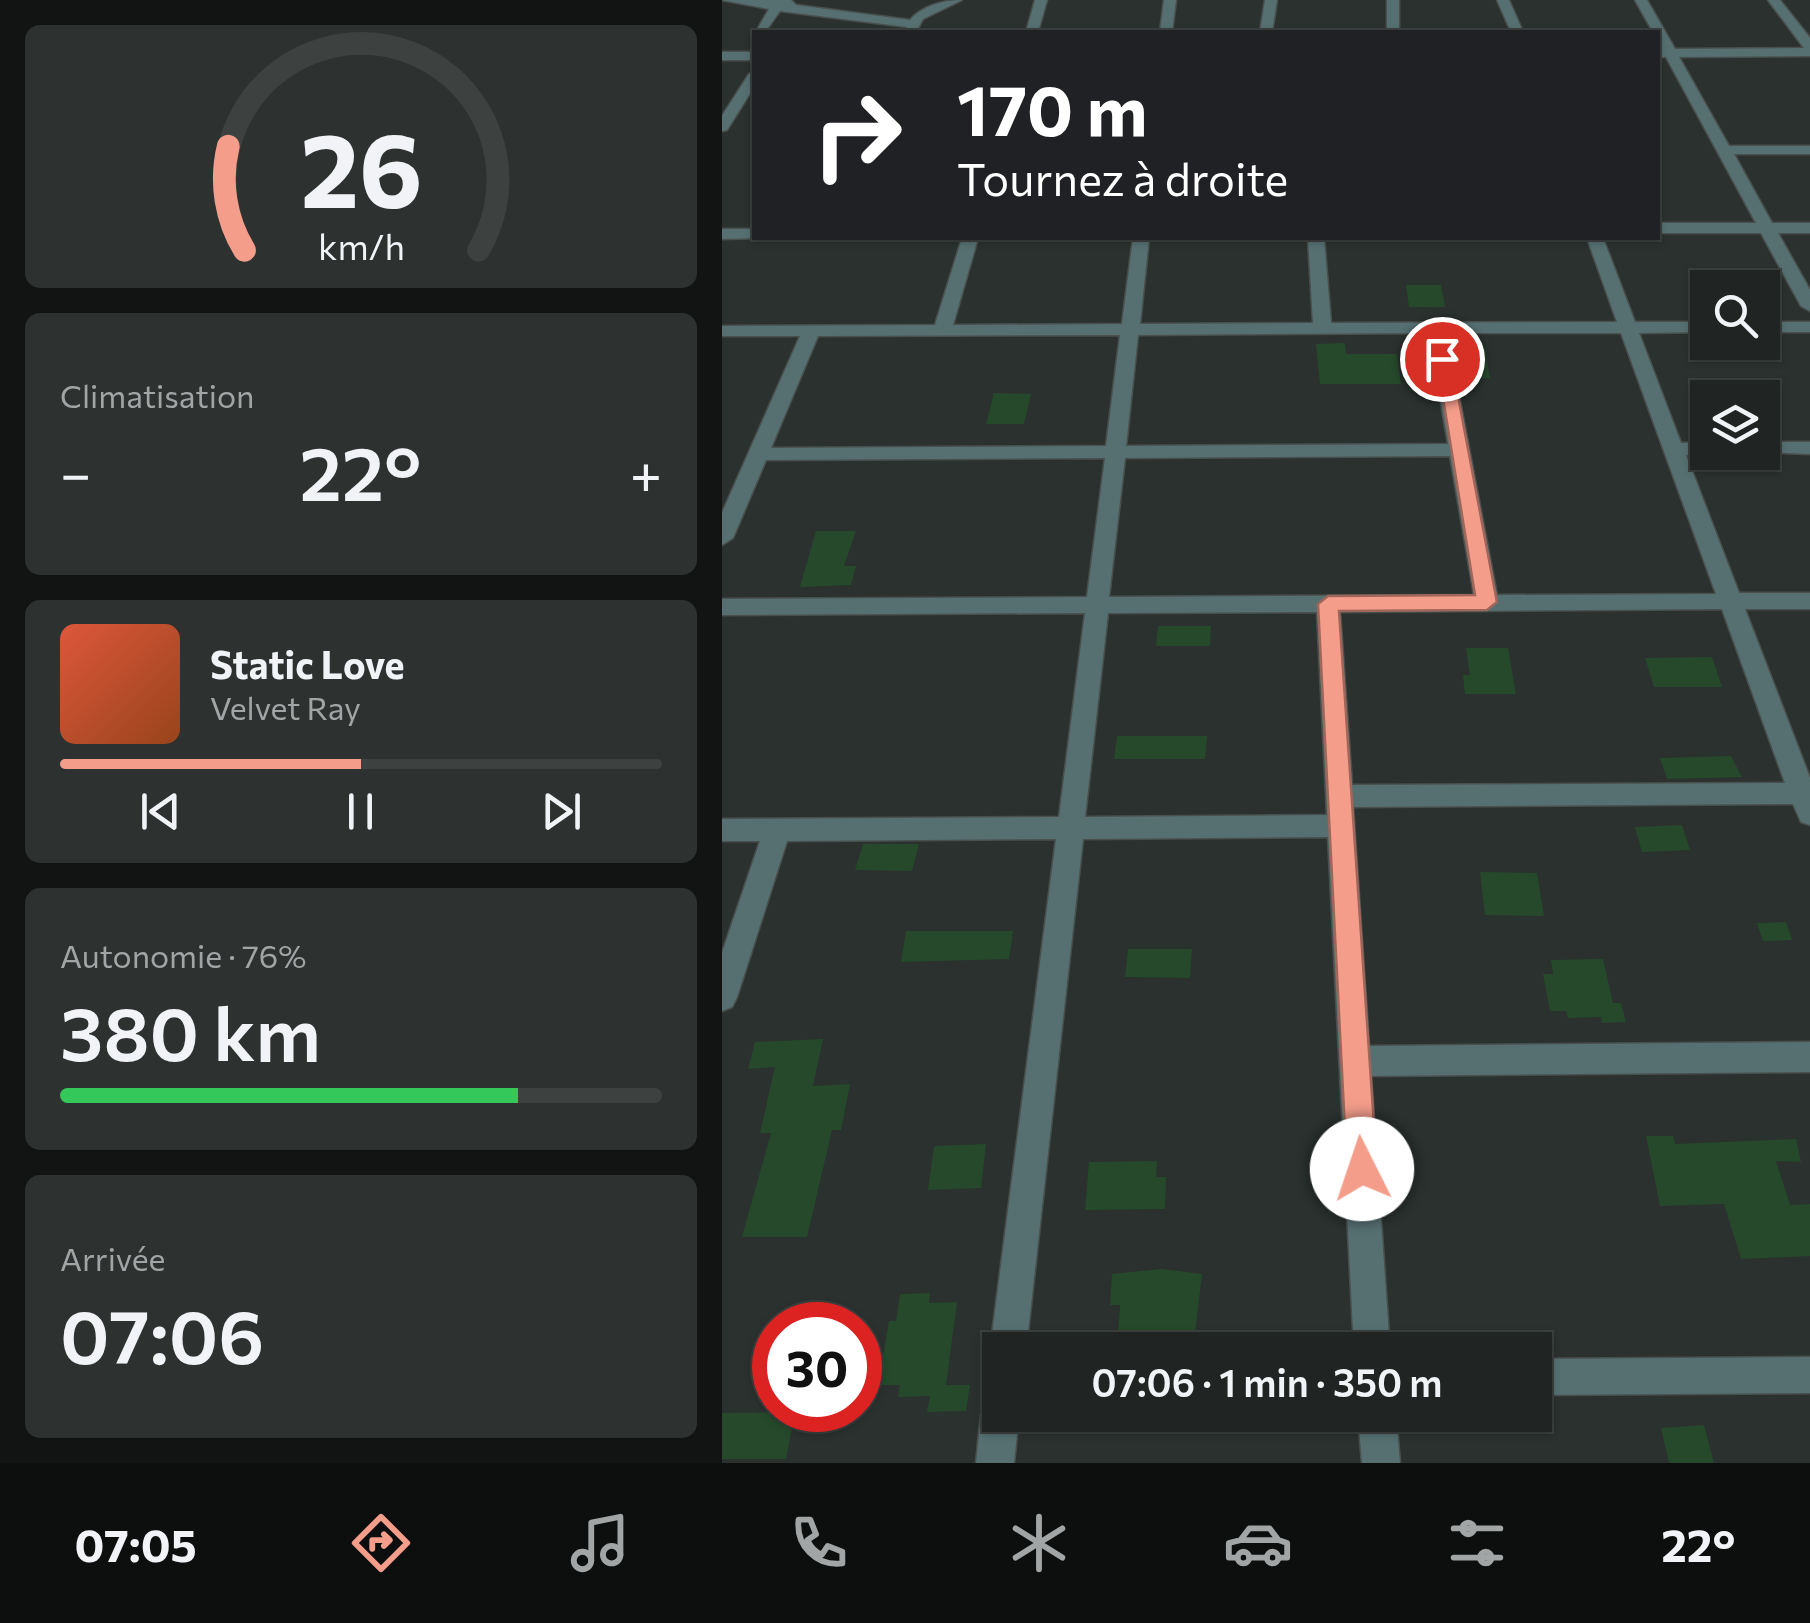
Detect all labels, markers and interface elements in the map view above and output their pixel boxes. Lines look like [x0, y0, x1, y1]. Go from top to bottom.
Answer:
text: 170 m [957, 65, 1148, 150]
icon: right [792, 70, 922, 200]
text: 26 [300, 102, 422, 229]
text: Tournez à droite [957, 150, 1288, 205]
text: km/h [318, 224, 404, 267]
map controls [1690, 270, 1780, 470]
button: search [1690, 270, 1780, 360]
pin [1400, 317, 1485, 402]
icon: arrive [1415, 332, 1470, 387]
text: Climatisation [60, 375, 254, 415]
button: layers [1690, 380, 1780, 470]
text: 22° [299, 425, 421, 516]
text: − [60, 438, 91, 505]
text: + [630, 438, 662, 505]
text: Static Love [210, 640, 405, 687]
text: Velvet Ray [210, 687, 361, 727]
icon: previous [133, 784, 188, 839]
icon: pause [333, 784, 388, 839]
icon: next [534, 784, 589, 839]
text: Autonomie · 76% [60, 935, 306, 975]
text: 380 km [60, 985, 321, 1076]
position arrow [1310, 1117, 1414, 1221]
text: Arrivée [60, 1238, 165, 1278]
text: 07:06 [60, 1288, 264, 1379]
speed limit sign: 30 [752, 1302, 882, 1432]
text: 07:06 · 1 min · 350 m [1091, 1358, 1443, 1405]
icon: directions [346, 1508, 416, 1578]
icon: music [565, 1508, 635, 1578]
icon: phone [784, 1508, 854, 1578]
icon: climate [1004, 1508, 1074, 1578]
icon: car [1223, 1508, 1293, 1578]
icon: filters [1442, 1508, 1512, 1578]
text: 07:05 [75, 1516, 197, 1571]
text: 22° [1661, 1516, 1735, 1571]

